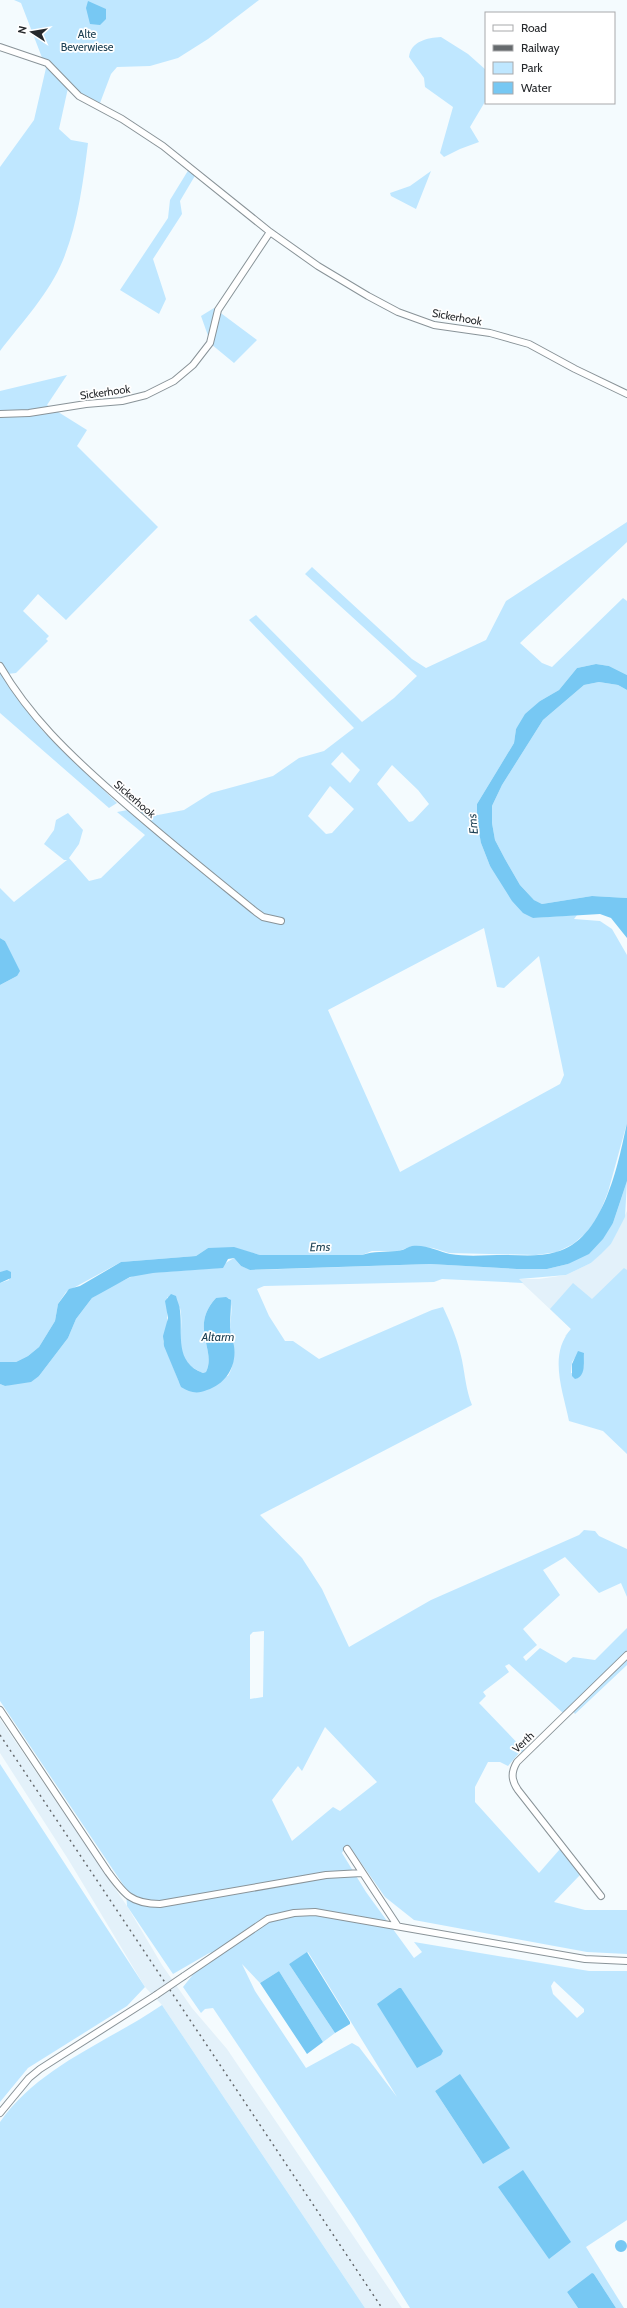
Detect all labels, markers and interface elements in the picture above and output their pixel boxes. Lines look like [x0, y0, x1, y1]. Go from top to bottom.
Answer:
north arrow [12, 12, 52, 52]
legend [485, 12, 615, 104]
text: Road [521, 20, 547, 35]
text: N [15, 25, 30, 35]
park label: Alte Beverwiese [61, 27, 114, 54]
text: Railway [521, 40, 559, 55]
text: Park [521, 60, 543, 75]
text: Water [521, 80, 552, 95]
street label: Sickerhook [431, 306, 483, 328]
street label: Sickerhook [79, 382, 131, 402]
street label: Sickerhook [111, 777, 159, 821]
water label: Ems [464, 813, 481, 835]
water label: Ems [310, 1239, 331, 1254]
water label: Altarm [201, 1329, 235, 1344]
street label: Verth [509, 1728, 537, 1756]

